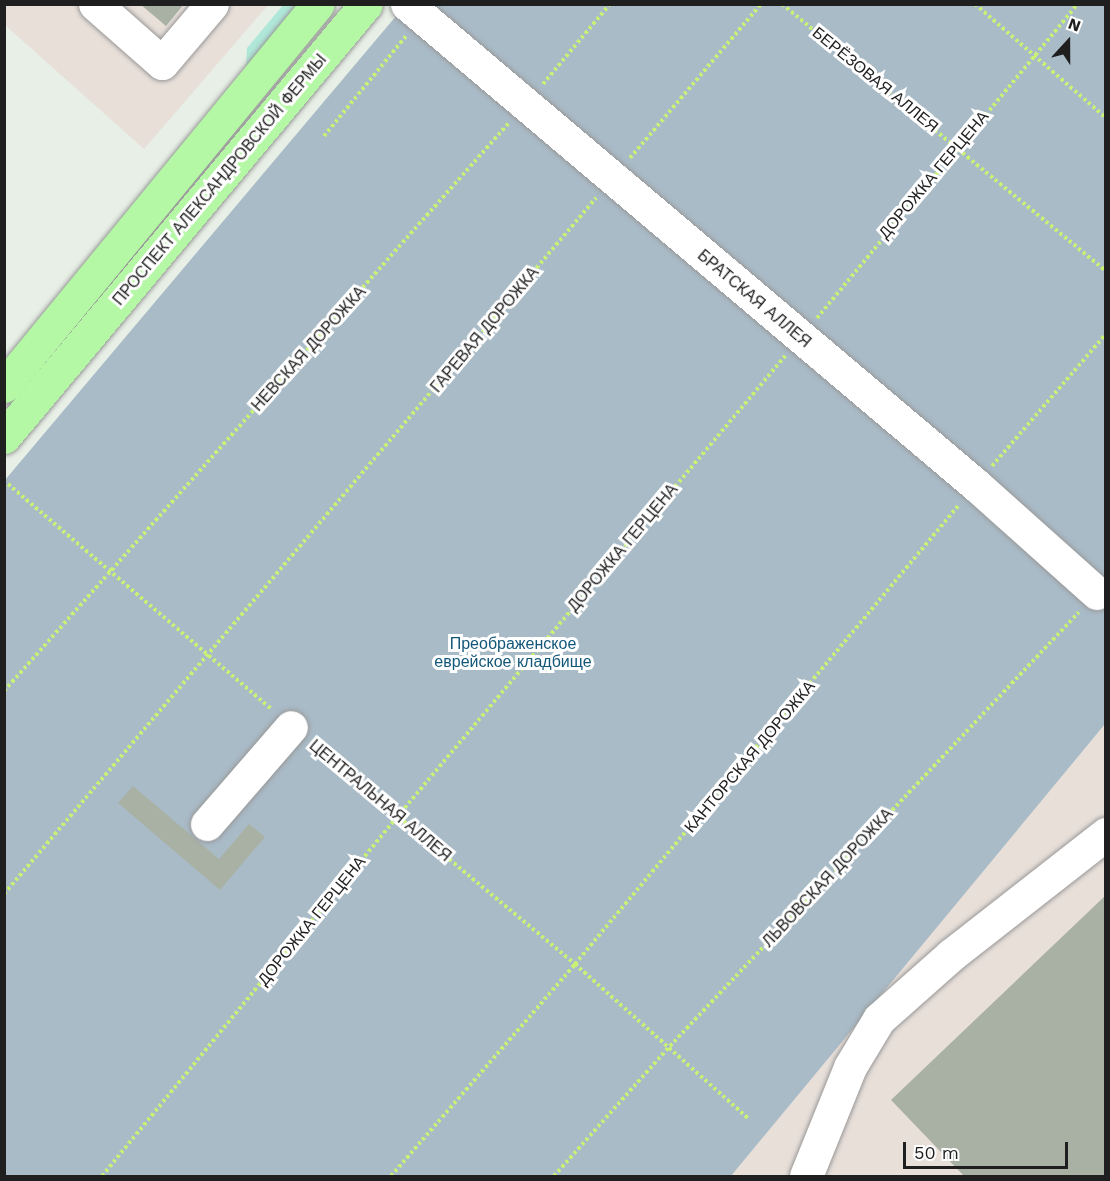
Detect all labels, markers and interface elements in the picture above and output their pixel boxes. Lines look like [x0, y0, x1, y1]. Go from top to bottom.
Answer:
north arrow [1038, 12, 1098, 72]
text: N [1066, 14, 1084, 36]
street label: БЕРЁЗОВАЯ АЛЛЕЯ [808, 23, 942, 137]
street label: ПРОСПЕКТ АЛЕКСАНДРОВСКОЙ ФЕРМЫ [109, 51, 331, 309]
street label: ДОРОЖКА ГЕРЦЕНА [875, 107, 993, 243]
street label: БРАТСКАЯ АЛЛЕЯ [693, 246, 815, 352]
street label: ГАРЕВАЯ ДОРОЖКА [427, 263, 543, 397]
street label: НЕВСКАЯ ДОРОЖКА [248, 283, 370, 415]
street label: ДОРОЖКА ГЕРЦЕНА [564, 480, 682, 616]
park label: Преображенское еврейское кладбище [434, 634, 592, 672]
street label: КАНТОРСКАЯ ДОРОЖКА [681, 677, 819, 837]
street label: ЦЕНТРАЛЬНАЯ АЛЛЕЯ [305, 736, 455, 866]
street label: ЛЬВОВСКАЯ ДОРОЖКА [759, 805, 897, 951]
street label: ДОРОЖКА ГЕРЦЕНА [254, 853, 370, 989]
scale bar [906, 1130, 1071, 1168]
text: 50 m [914, 1142, 959, 1163]

